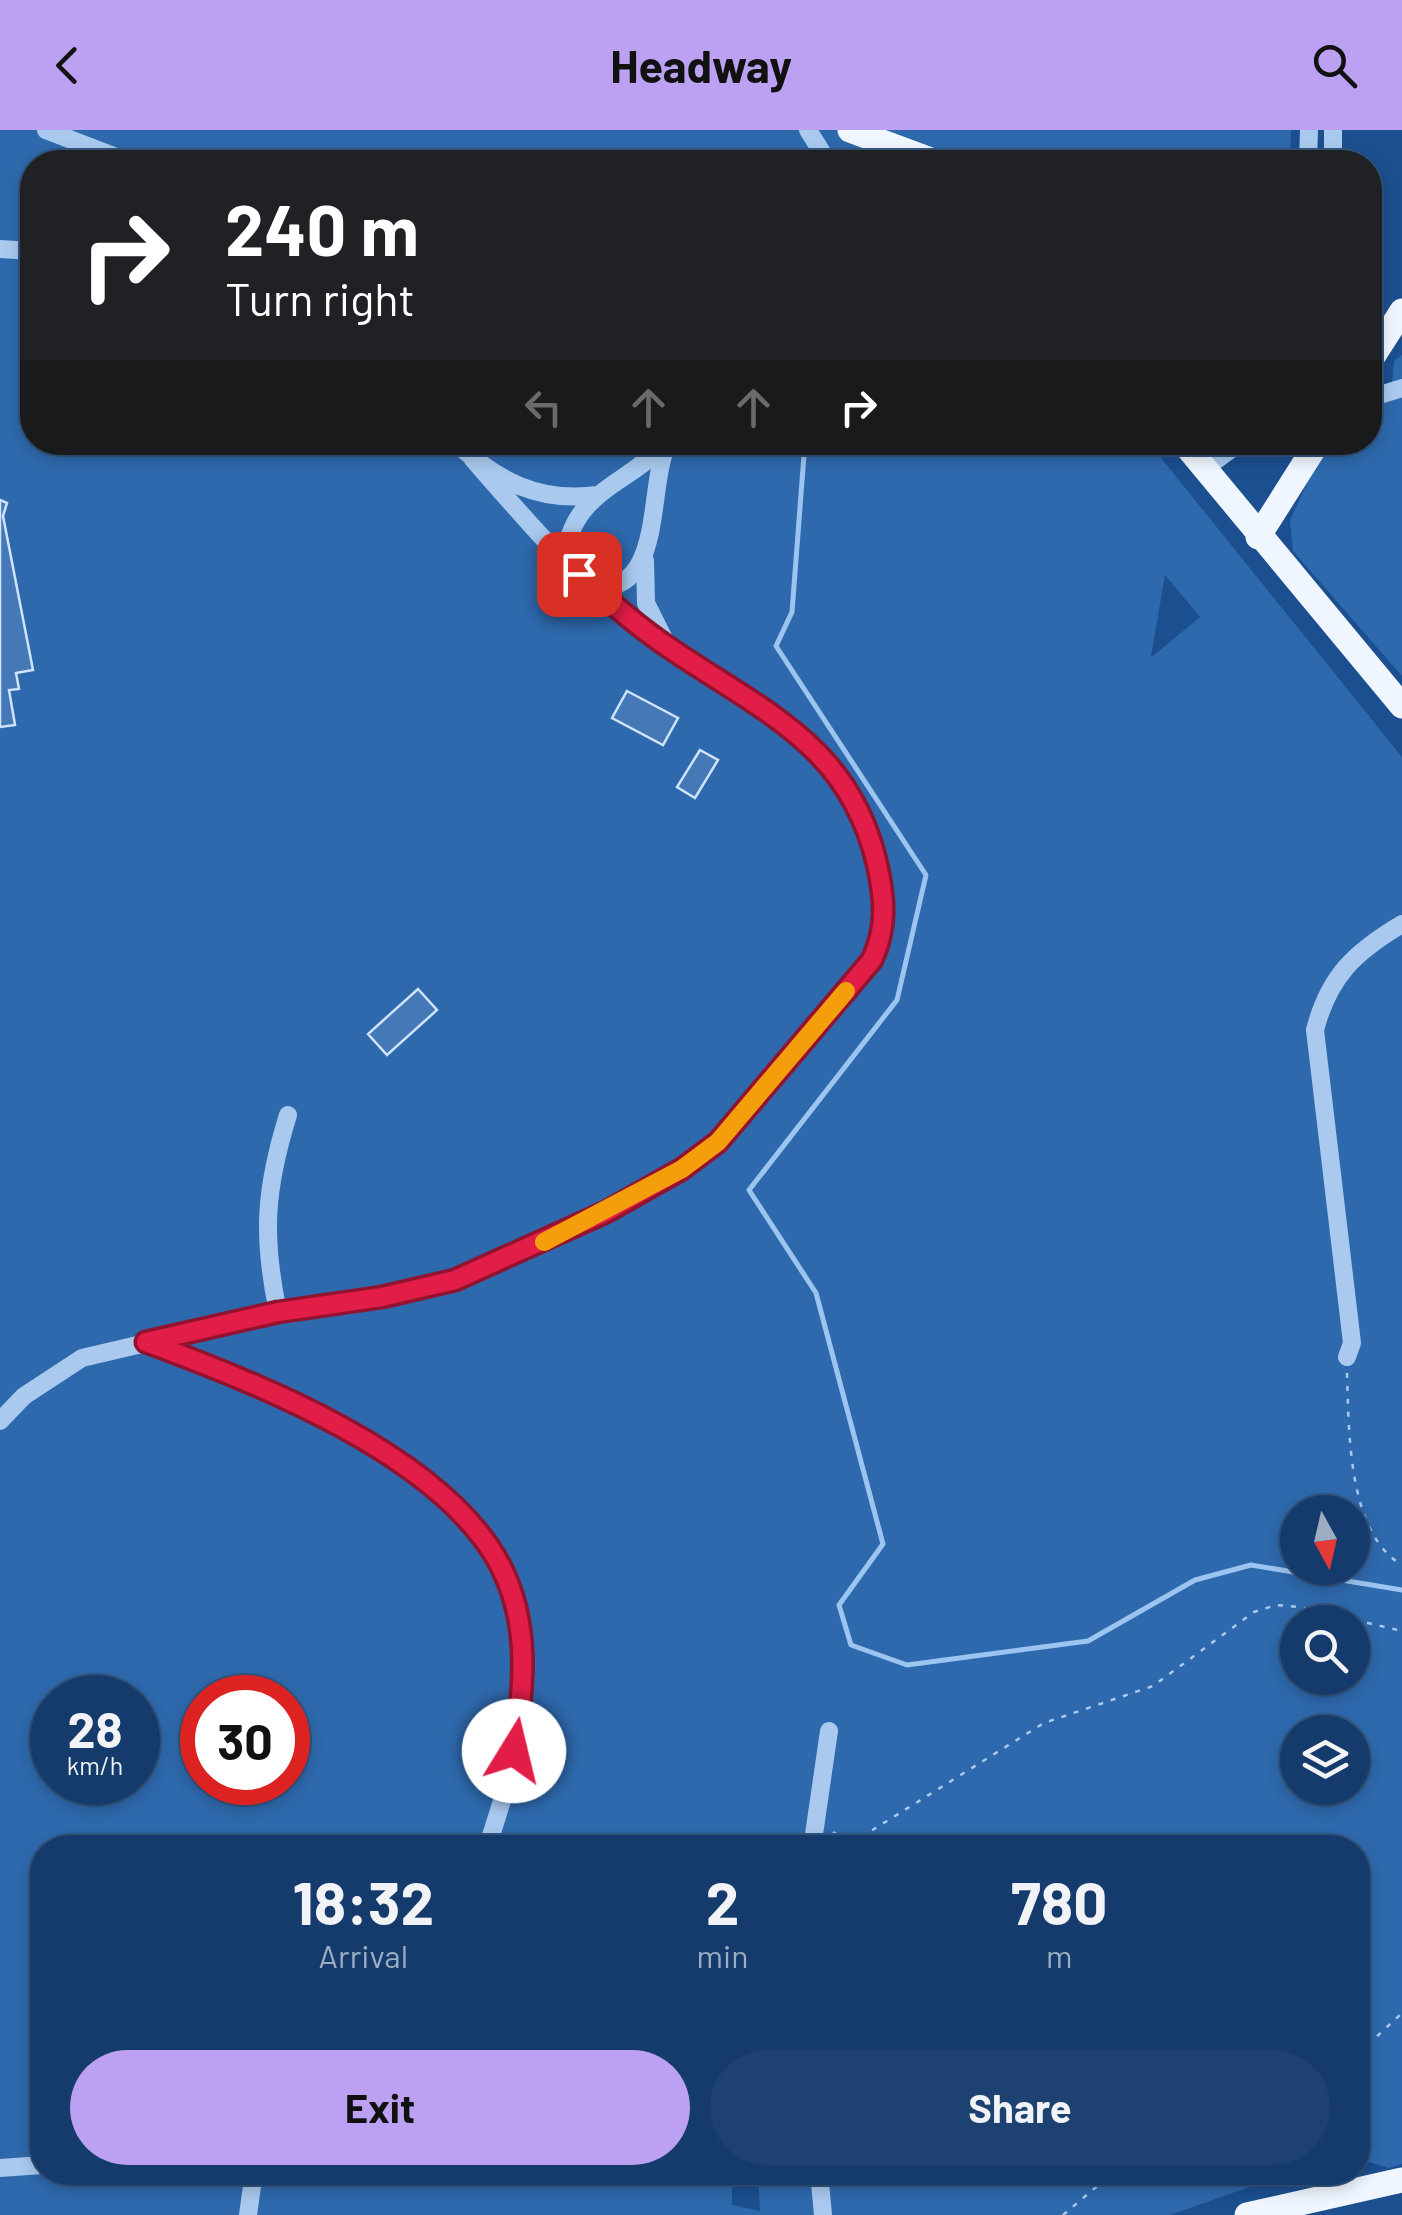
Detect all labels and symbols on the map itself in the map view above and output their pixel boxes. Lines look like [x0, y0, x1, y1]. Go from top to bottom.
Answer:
pin [537, 532, 622, 617]
north arrow [1280, 1495, 1370, 1585]
speed limit sign: 30 [180, 1675, 310, 1805]
position arrow [462, 1699, 566, 1803]

